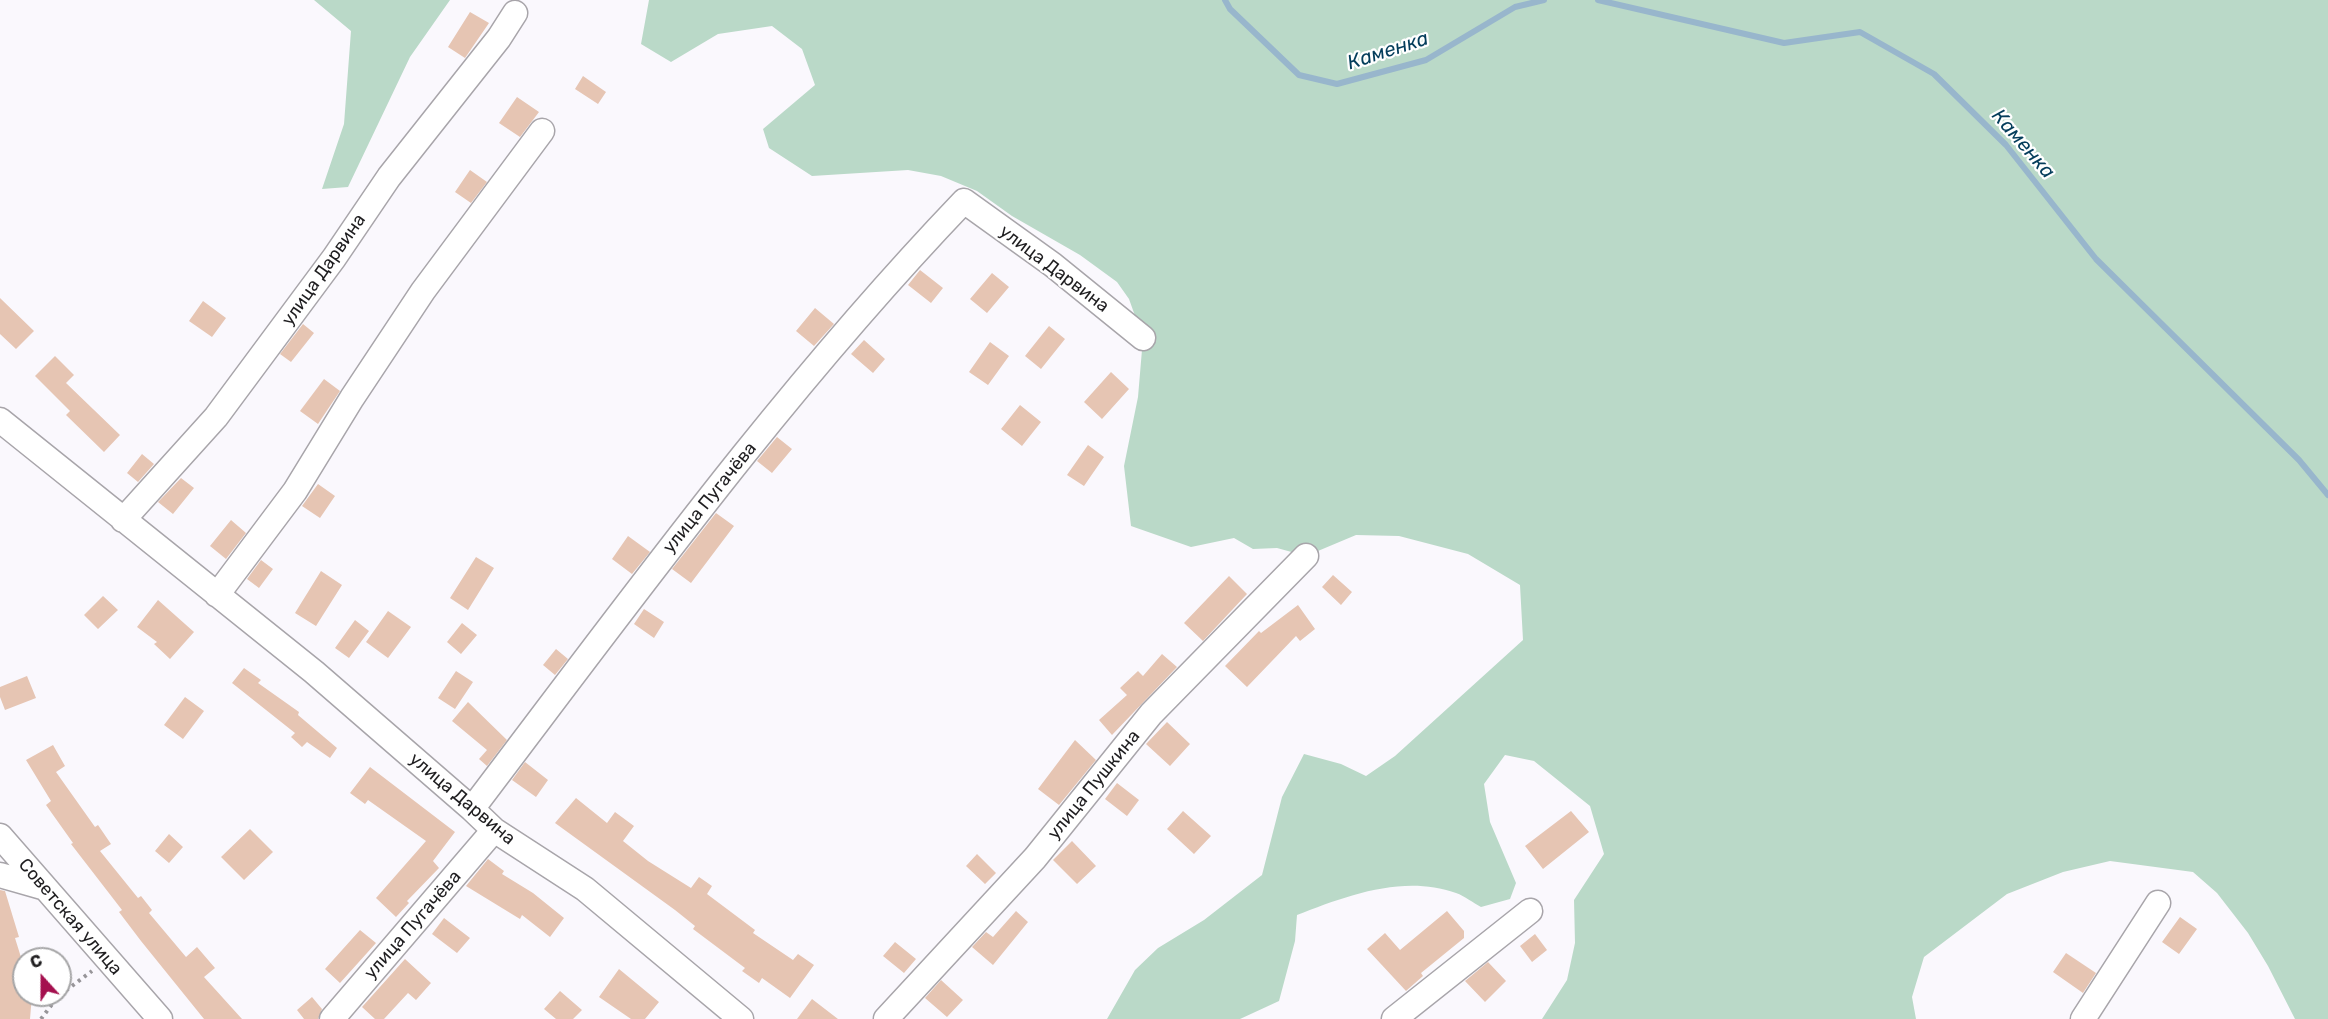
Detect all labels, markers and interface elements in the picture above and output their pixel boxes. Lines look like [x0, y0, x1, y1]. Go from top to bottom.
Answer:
water label: Каменка [1344, 27, 1432, 75]
water label: Каменка [1986, 104, 2060, 184]
street label: улица Дарвина [277, 210, 371, 330]
street label: улица Дарвина [995, 221, 1113, 317]
street label: улица Пугачёва [659, 438, 761, 558]
street label: улица Пушкина [1043, 726, 1145, 844]
street label: улица Дарвина [405, 748, 519, 850]
street label: Советская улица [14, 854, 126, 980]
street label: улица Пугачёва [360, 866, 466, 984]
north arrow [12, 947, 72, 1007]

